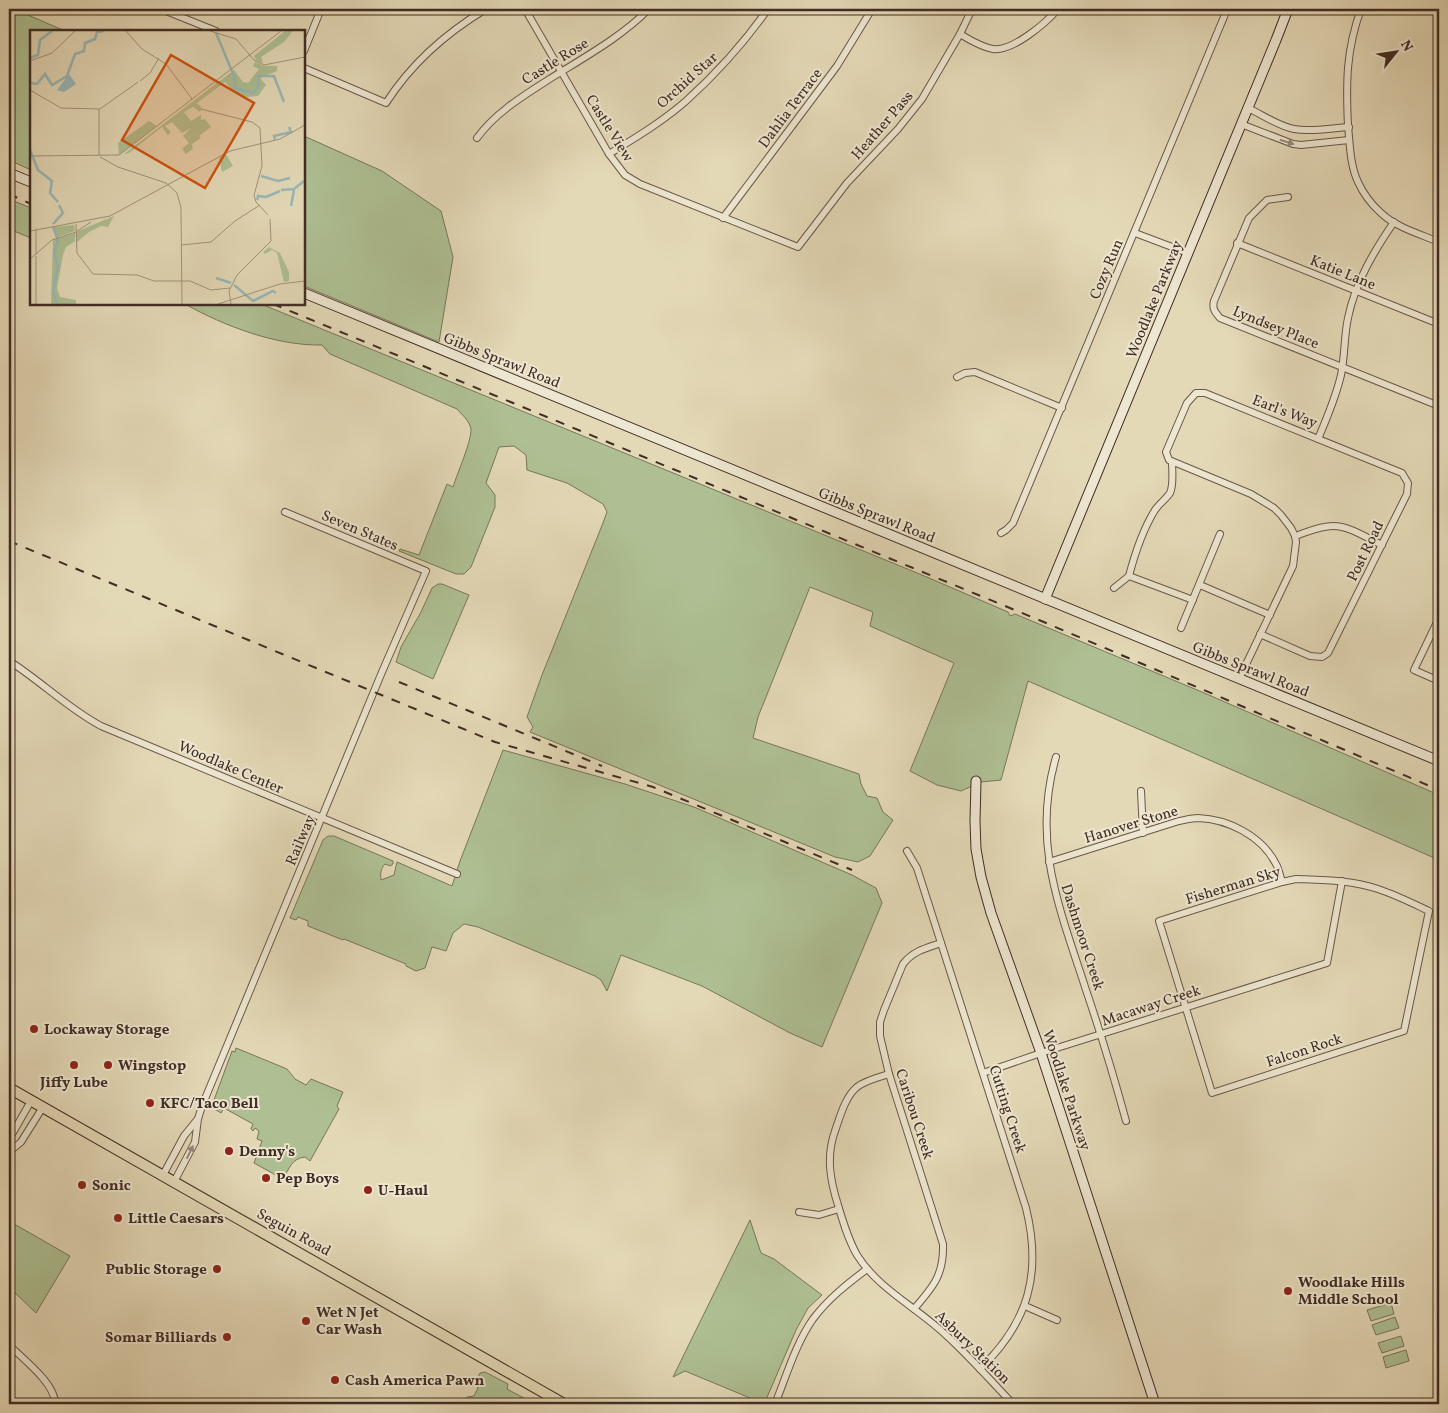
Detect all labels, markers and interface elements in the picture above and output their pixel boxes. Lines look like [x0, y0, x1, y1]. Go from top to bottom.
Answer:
north arrow [1370, 28, 1420, 78]
inset map [30, 30, 305, 305]
street label: Castle Rose [518, 33, 593, 91]
text: N [1395, 37, 1417, 55]
street label: Orchid Star [653, 48, 723, 114]
street label: Dahlia Terrace [754, 65, 828, 153]
street label: Heather Pass [847, 87, 919, 165]
street label: Castle View [580, 91, 638, 167]
one-way arrow [1279, 138, 1294, 146]
street label: Cozy Run [1085, 236, 1129, 303]
street label: Woodlake Parkway [1122, 237, 1189, 362]
street label: Katie Lane [1306, 251, 1378, 296]
street label: Lyndsey Place [1229, 302, 1322, 355]
street label: Gibbs Sprawl Road [440, 328, 563, 394]
street label: Earl's Way [1249, 390, 1320, 434]
street label: Gibbs Sprawl Road [815, 483, 938, 549]
street label: Seven States [318, 506, 401, 557]
street label: Post Road [1343, 518, 1390, 585]
street label: Gibbs Sprawl Road [1189, 637, 1312, 703]
street label: Woodlake Center [174, 737, 286, 800]
street label: Hanover Stone [1082, 801, 1181, 850]
street label: Railway [281, 812, 321, 869]
street label: Fisherman Sky [1183, 862, 1284, 911]
street label: Dashmoor Creek [1054, 882, 1109, 993]
street label: Macaway Creek [1099, 981, 1204, 1032]
place label: Lockaway Storage [44, 1020, 170, 1041]
marker: Lockaway Storage [28, 1023, 40, 1035]
street label: Woodlake Parkway [1036, 1027, 1095, 1153]
street label: Falcon Rock [1264, 1029, 1345, 1074]
place label: Wingstop [118, 1056, 186, 1077]
marker: Jiffy Lube [68, 1059, 80, 1071]
marker: Wingstop [102, 1059, 114, 1071]
street label: Cutting Creek [982, 1063, 1031, 1156]
street label: Caribou Creek [889, 1066, 938, 1162]
place label: Jiffy Lube [39, 1073, 108, 1094]
place label: KFC/Taco Bell [160, 1094, 259, 1115]
marker: KFC/Taco Bell [144, 1097, 156, 1109]
place label: Denny's [239, 1142, 295, 1163]
one-way arrow [187, 1145, 195, 1159]
marker: Denny's [223, 1145, 235, 1157]
place label: Pep Boys [276, 1169, 339, 1190]
marker: Pep Boys [260, 1172, 272, 1184]
place label: Sonic [92, 1176, 131, 1197]
marker: Sonic [76, 1179, 88, 1191]
place label: U-Haul [378, 1181, 428, 1202]
marker: U-Haul [362, 1184, 374, 1196]
street label: Seguin Road [252, 1204, 334, 1262]
place label: Little Caesars [128, 1209, 224, 1230]
marker: Little Caesars [112, 1212, 124, 1224]
place label: Public Storage [106, 1260, 207, 1281]
marker: Public Storage [211, 1263, 223, 1275]
place label: Woodlake Hills Middle School [1298, 1273, 1405, 1311]
marker: Woodlake Hills Middle School [1282, 1285, 1294, 1297]
place label: Wet N Jet Car Wash [316, 1303, 383, 1341]
street label: Asbury Station [929, 1306, 1015, 1390]
marker: Wet N Jet Car Wash [300, 1315, 312, 1327]
place label: Somar Billiards [105, 1328, 217, 1349]
marker: Somar Billiards [221, 1331, 233, 1343]
place label: Cash America Pawn [345, 1371, 485, 1392]
marker: Cash America Pawn [329, 1374, 341, 1386]

